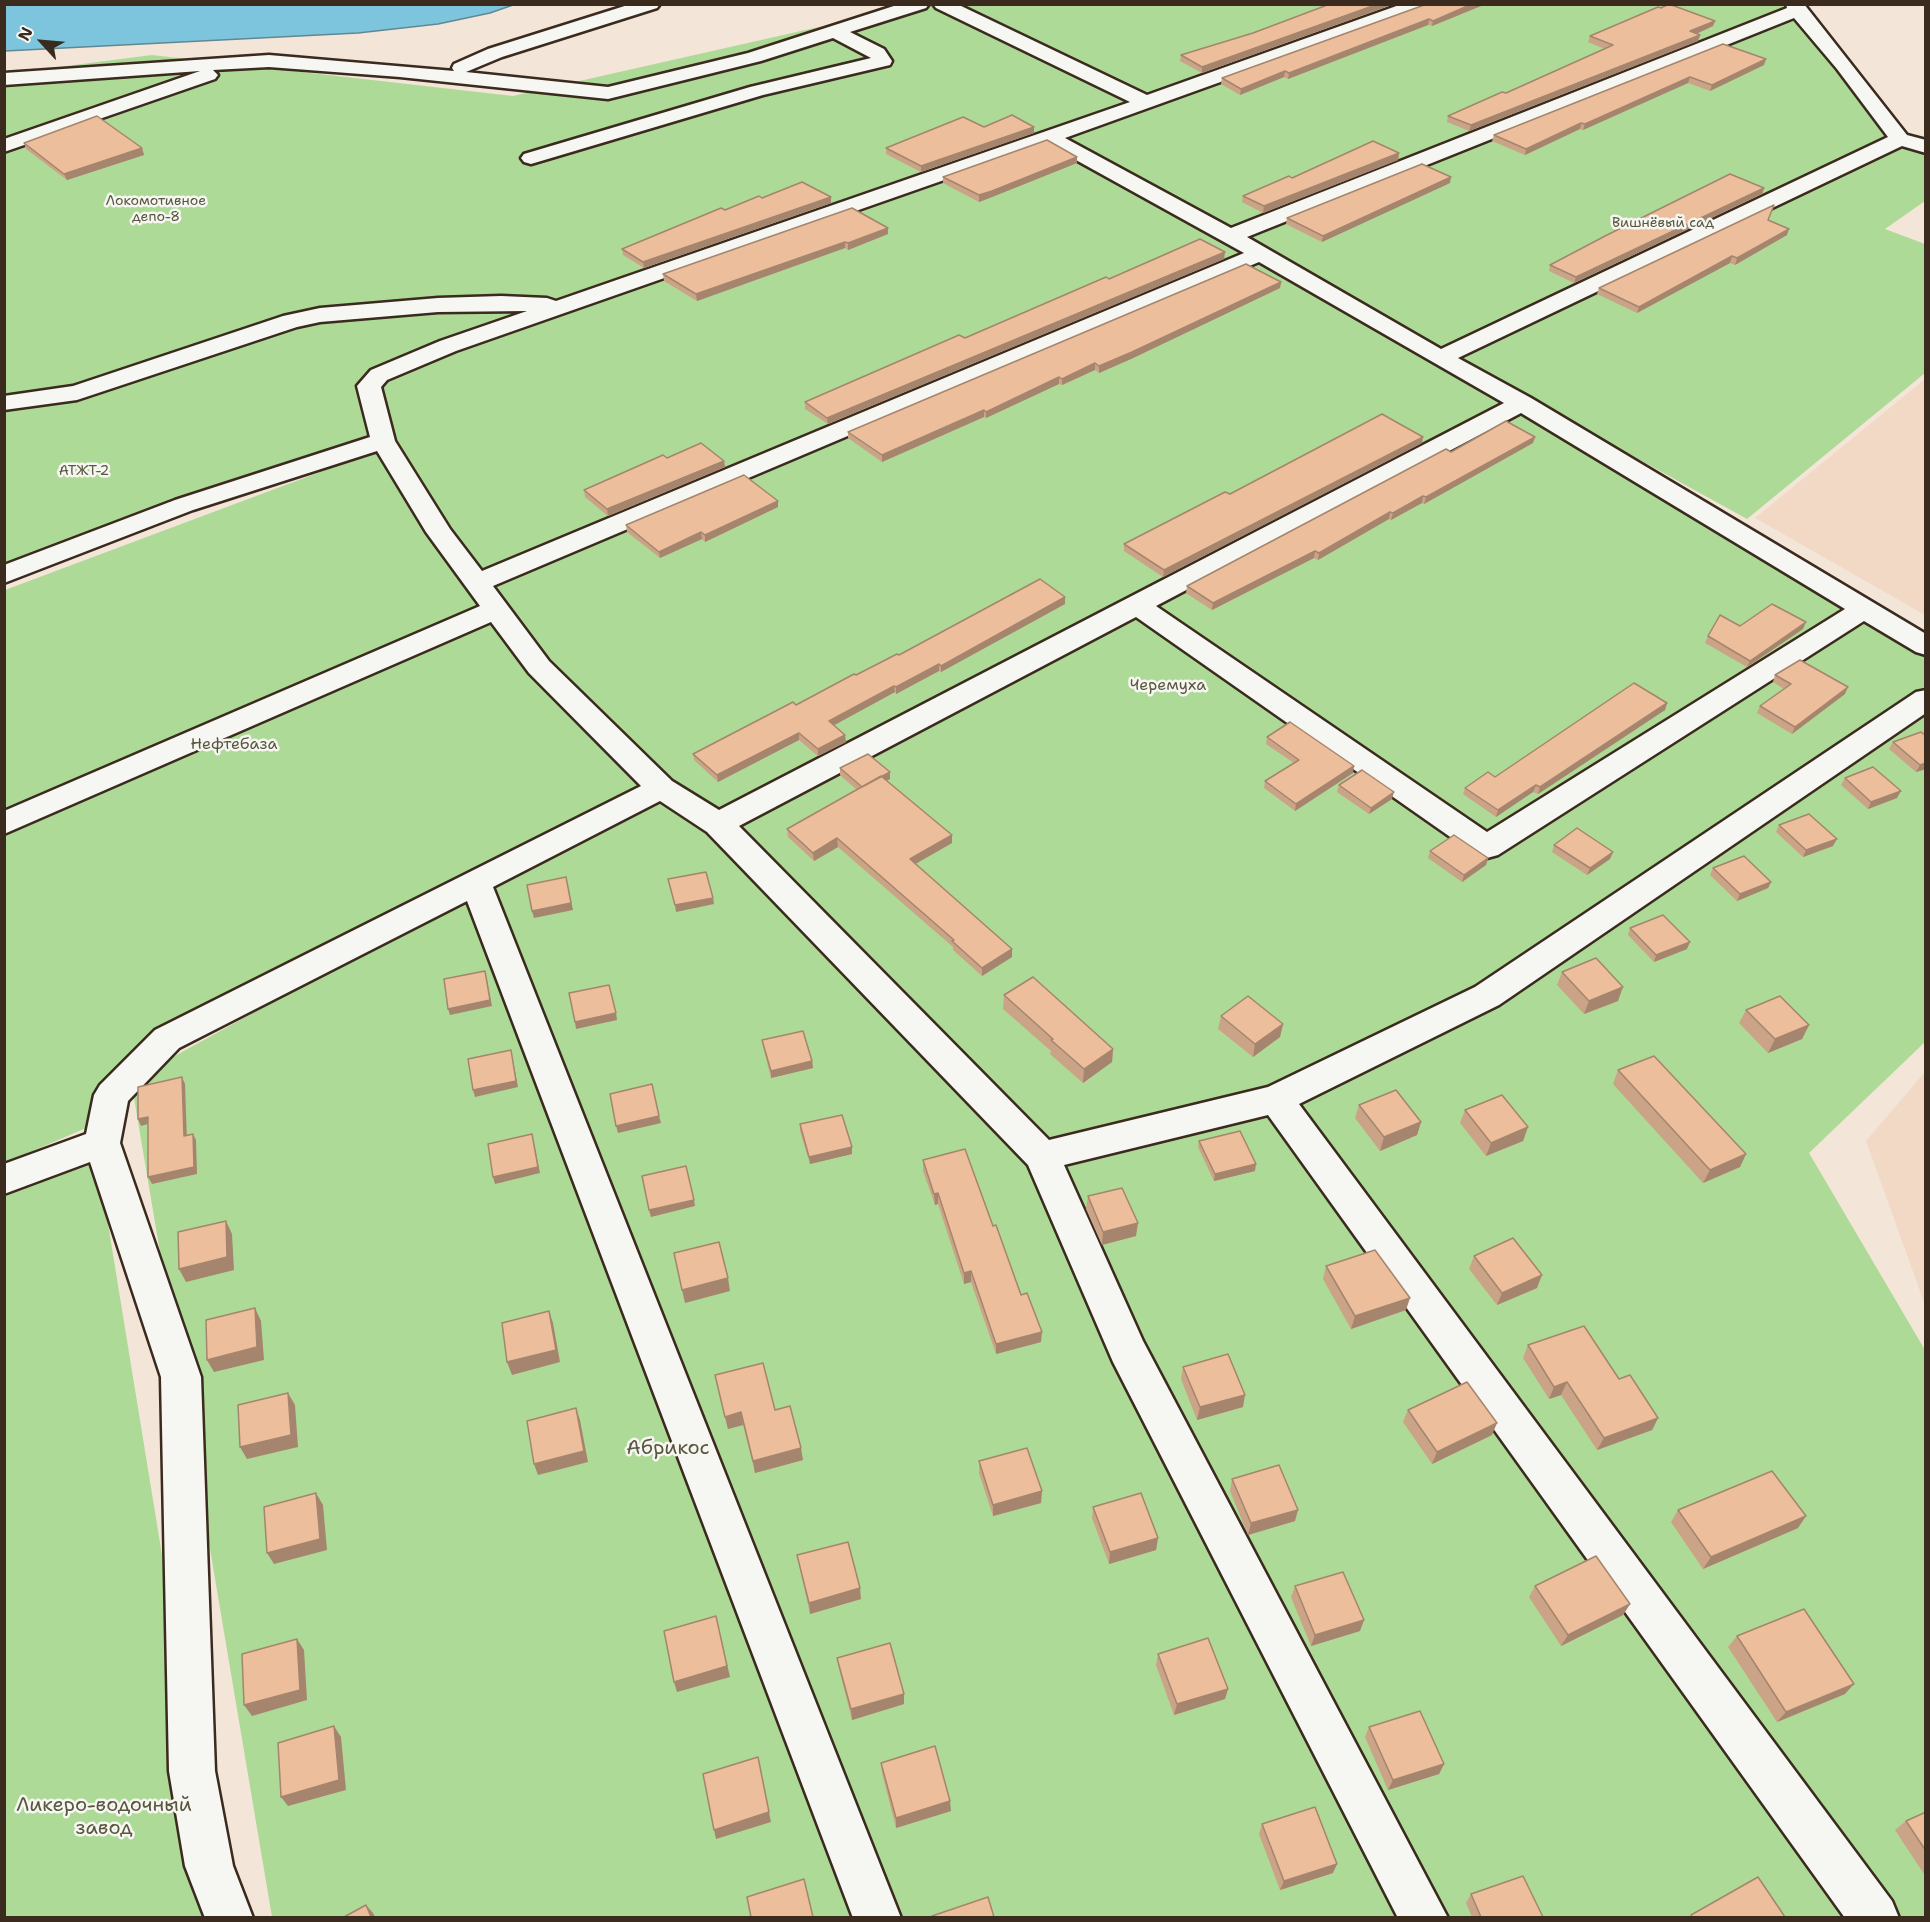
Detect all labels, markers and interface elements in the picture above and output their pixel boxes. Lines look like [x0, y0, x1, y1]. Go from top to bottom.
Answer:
north arrow [12, 12, 72, 72]
text: N [13, 24, 38, 44]
park label: Локомотивное депо-8 [106, 193, 206, 226]
park label: Вишнёвый сад [1612, 215, 1714, 231]
park label: АТЖТ-2 [59, 463, 109, 479]
park label: Черемуха [1130, 676, 1206, 696]
park label: Нефтебаза [191, 735, 277, 755]
park label: Абрикос [626, 1437, 710, 1461]
park label: Ликеро-водочный завод [16, 1794, 192, 1841]

